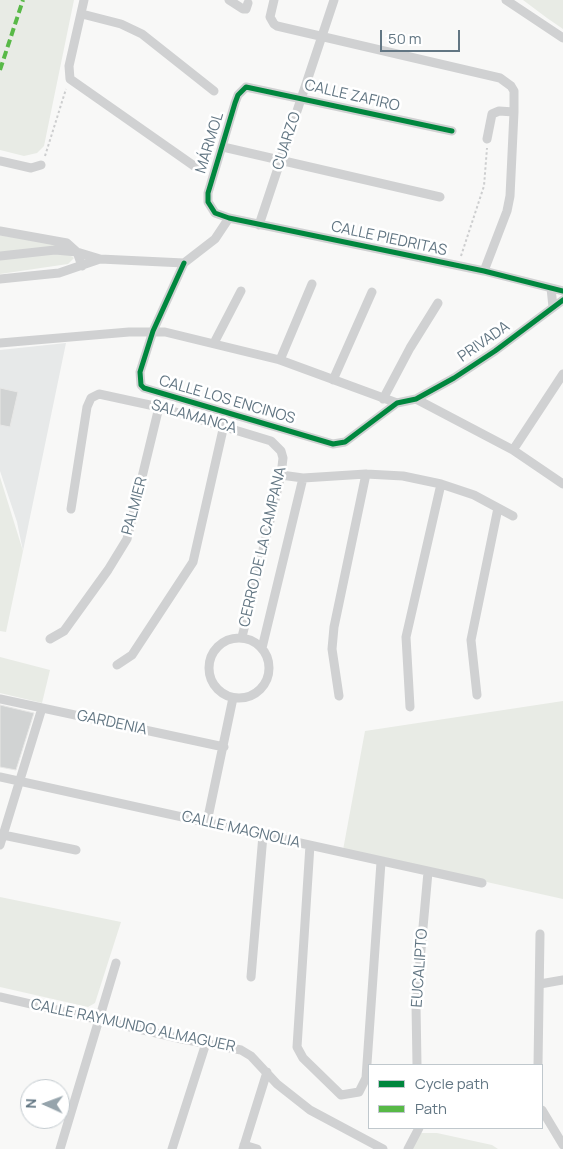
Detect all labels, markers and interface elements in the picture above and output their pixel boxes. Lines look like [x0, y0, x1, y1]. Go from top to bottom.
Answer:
scale bar [383, 20, 463, 52]
text: 50 m [388, 28, 422, 49]
street label: CALLE ZAFIRO [303, 76, 401, 116]
street label: MÁRMOL [192, 110, 228, 176]
street label: CUARZO [269, 110, 305, 172]
street label: CALLE PIEDRITAS [329, 218, 449, 260]
street label: PRIVADA [455, 318, 513, 366]
street label: CALLE LOS ENCINOS [157, 372, 297, 428]
street label: SALAMANCA [149, 396, 239, 438]
street label: CERRO DE LA CAMPANA [236, 465, 290, 629]
street label: PALMIER [119, 475, 151, 537]
street label: GARDENIA [75, 707, 149, 739]
street label: CALLE MAGNOLIA [180, 808, 302, 852]
street label: EUCALIPTO [408, 928, 432, 1008]
street label: CALLE RAYMUNDO ALMAGUER [29, 996, 237, 1056]
legend [368, 1064, 543, 1129]
text: Cycle path [415, 1073, 489, 1094]
north arrow [20, 1079, 70, 1129]
text: N [21, 1098, 40, 1109]
text: Path [415, 1098, 447, 1119]

